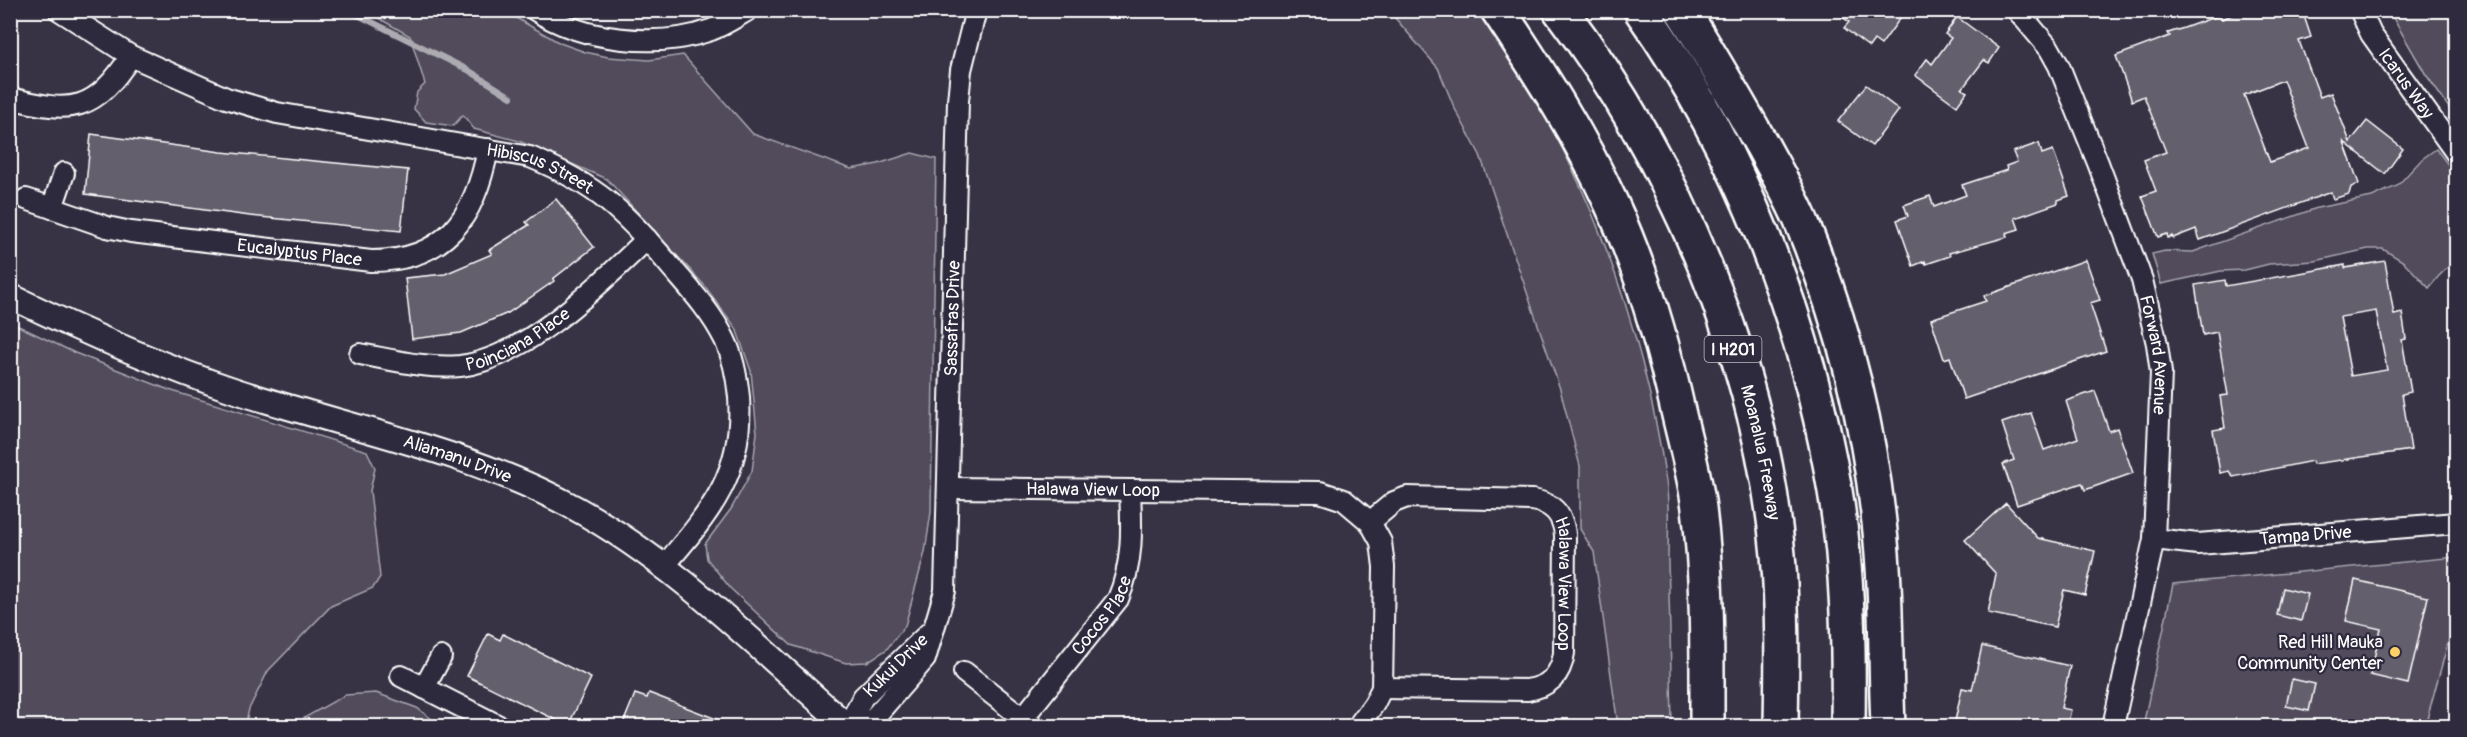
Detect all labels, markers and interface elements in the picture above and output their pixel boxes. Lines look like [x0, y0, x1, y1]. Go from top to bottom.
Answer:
street label: Icarus Way [2373, 44, 2439, 124]
street label: Hibiscus Street [484, 139, 598, 200]
street label: Eucalyptus Place [236, 234, 363, 272]
street label: Sassafras Drive [940, 260, 966, 377]
street label: Forward Avenue [2134, 293, 2172, 415]
street label: Poinciana Place [463, 303, 575, 377]
road number: I H201 [1704, 336, 1762, 362]
street label: Moanalua Freeway [1735, 382, 1785, 522]
street label: Aliamanu Drive [401, 430, 515, 489]
street label: Halawa View Loop [1026, 478, 1160, 502]
street label: Halawa View Loop [1549, 514, 1576, 651]
street label: Tampa Drive [2258, 521, 2353, 551]
street label: Cocos Place [1067, 573, 1137, 660]
street label: Kukui Drive [858, 629, 933, 703]
place label: Red Hill Mauka Community Center [2237, 631, 2384, 675]
marker: Red Hill Mauka Community Center [2388, 645, 2402, 659]

